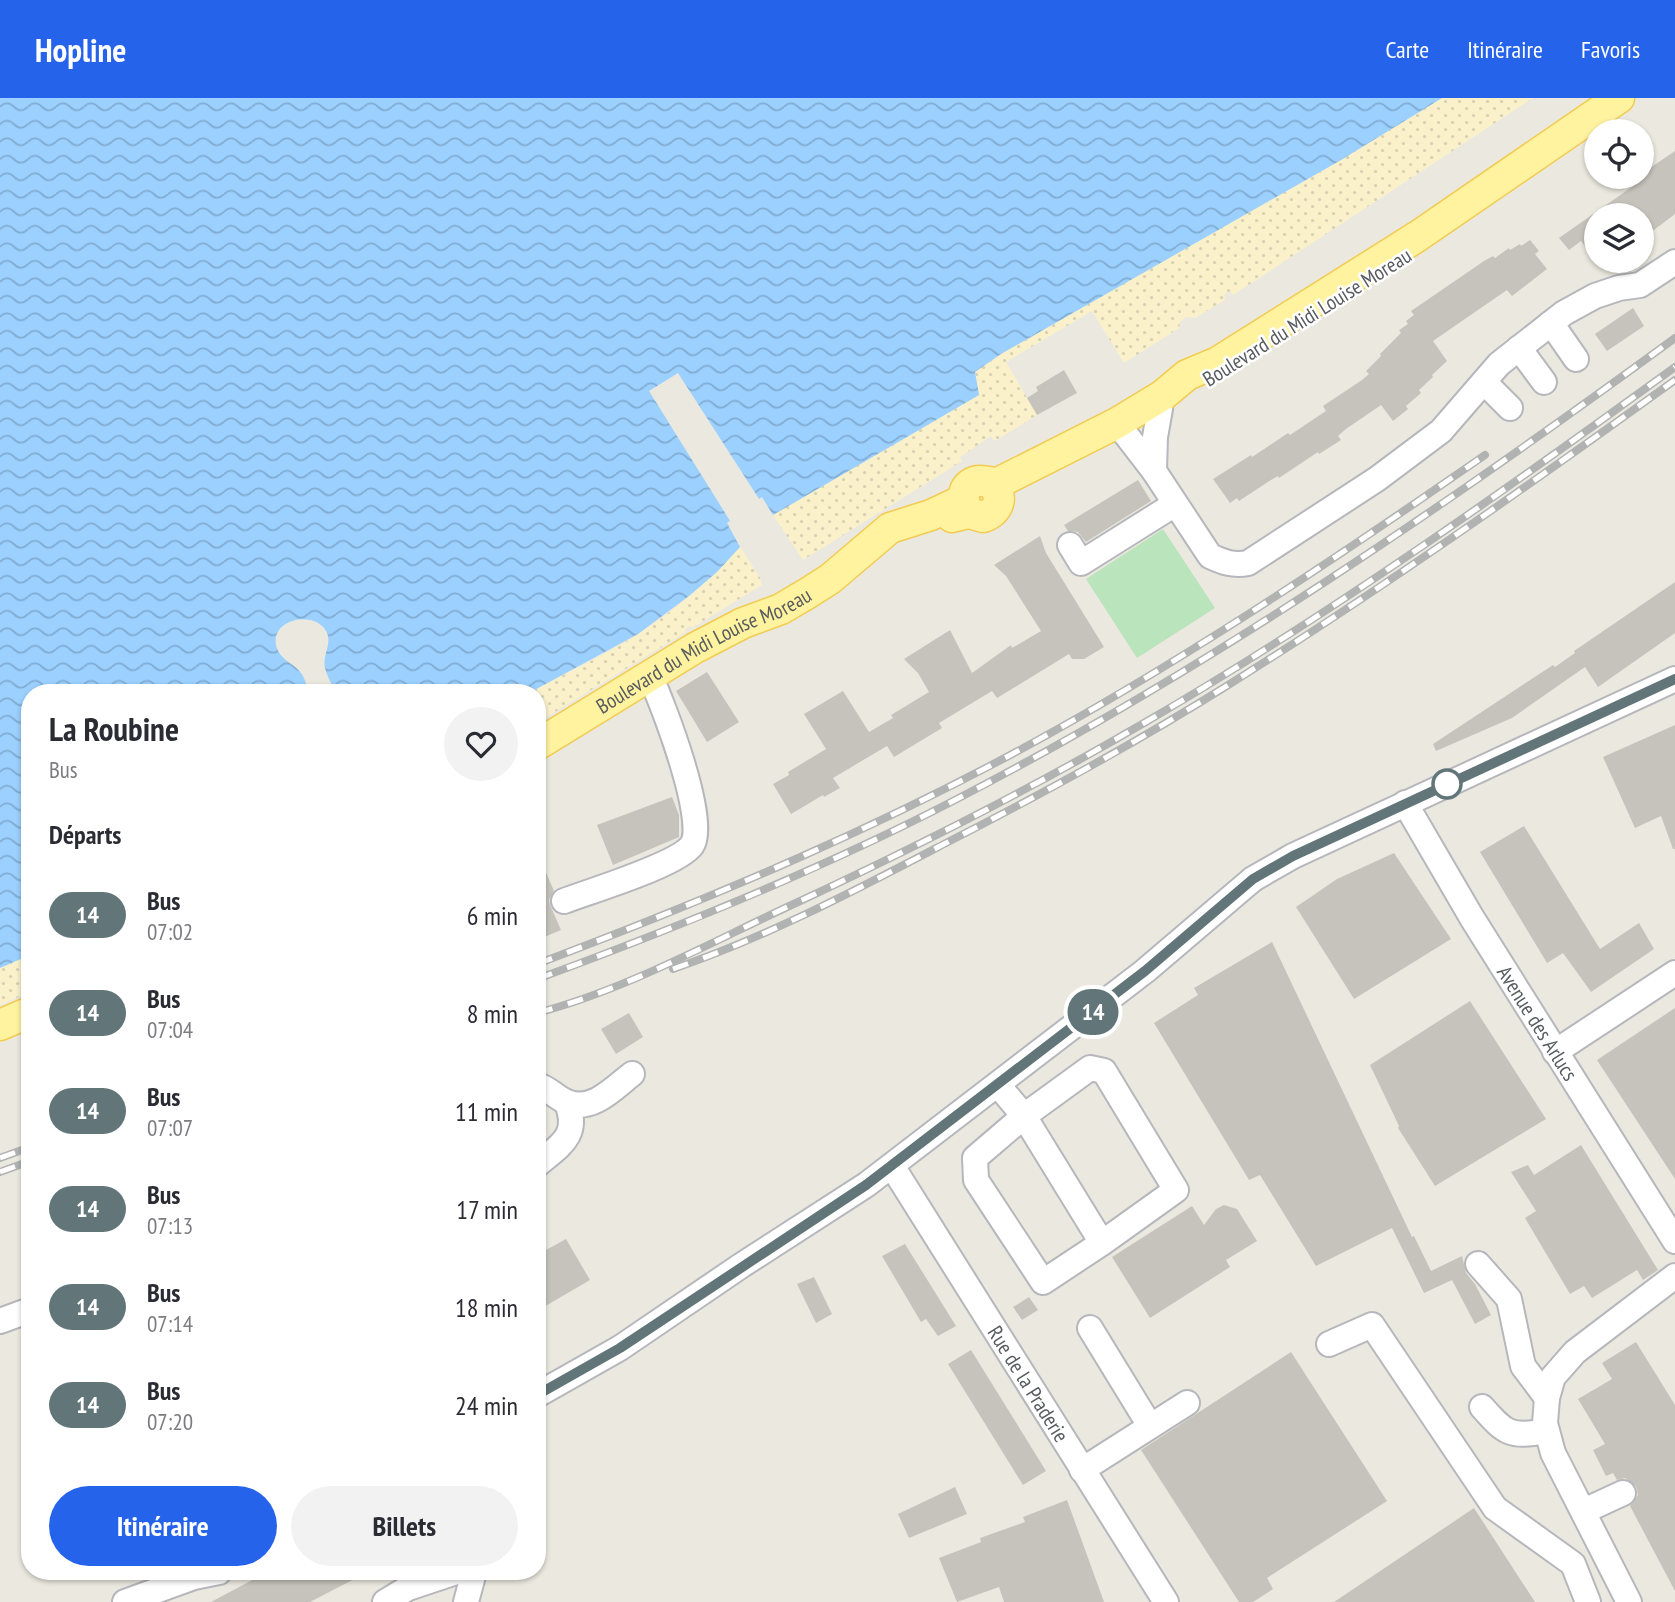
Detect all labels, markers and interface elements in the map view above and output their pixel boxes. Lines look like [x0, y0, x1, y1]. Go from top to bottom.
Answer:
text: Hopline [35, 28, 126, 71]
text: Carte [1385, 34, 1429, 65]
text: Itinéraire [1467, 34, 1543, 65]
text: Favoris [1581, 34, 1640, 65]
map controls [1584, 119, 1654, 273]
button: locate [1584, 119, 1654, 189]
button: layers [1584, 203, 1654, 273]
street label: Boulevard du Midi Louise Moreau [1198, 242, 1416, 392]
street label: Boulevard du Midi Louise Moreau [591, 581, 816, 719]
text: La Roubine [49, 707, 179, 750]
button: heart [444, 707, 518, 781]
text: Bus [49, 755, 78, 784]
unlabelled marker [1432, 769, 1462, 799]
text: Départs [49, 818, 121, 851]
text: Bus [147, 884, 180, 917]
text: 14 [76, 899, 99, 930]
text: 6 min [467, 899, 518, 932]
text: 07:02 [147, 917, 193, 946]
street label: Avenue des Arlucs [1492, 960, 1584, 1085]
text: Bus [147, 982, 180, 1015]
line badge: 14 [1062, 989, 1124, 1035]
text: 14 [1082, 996, 1104, 1027]
text: 14 [76, 997, 99, 1028]
text: 8 min [467, 997, 518, 1030]
text: 07:04 [147, 1015, 193, 1044]
text: Bus [147, 1080, 180, 1113]
text: 14 [76, 1095, 99, 1126]
text: 11 min [455, 1095, 518, 1128]
text: 07:07 [147, 1113, 193, 1142]
text: Bus [147, 1178, 180, 1211]
text: 14 [76, 1193, 99, 1224]
text: 17 min [456, 1193, 518, 1226]
text: 07:13 [147, 1211, 193, 1240]
text: Bus [147, 1276, 180, 1309]
text: 14 [76, 1291, 99, 1322]
text: 18 min [455, 1291, 518, 1324]
text: 07:14 [147, 1309, 193, 1338]
street label: Rue de la Praderie [982, 1320, 1075, 1447]
text: Bus [147, 1374, 180, 1407]
text: 14 [76, 1389, 99, 1420]
text: 24 min [455, 1389, 518, 1422]
text: 07:20 [147, 1407, 193, 1436]
button: Itinéraire [49, 1486, 277, 1566]
button: Billets [291, 1486, 518, 1566]

